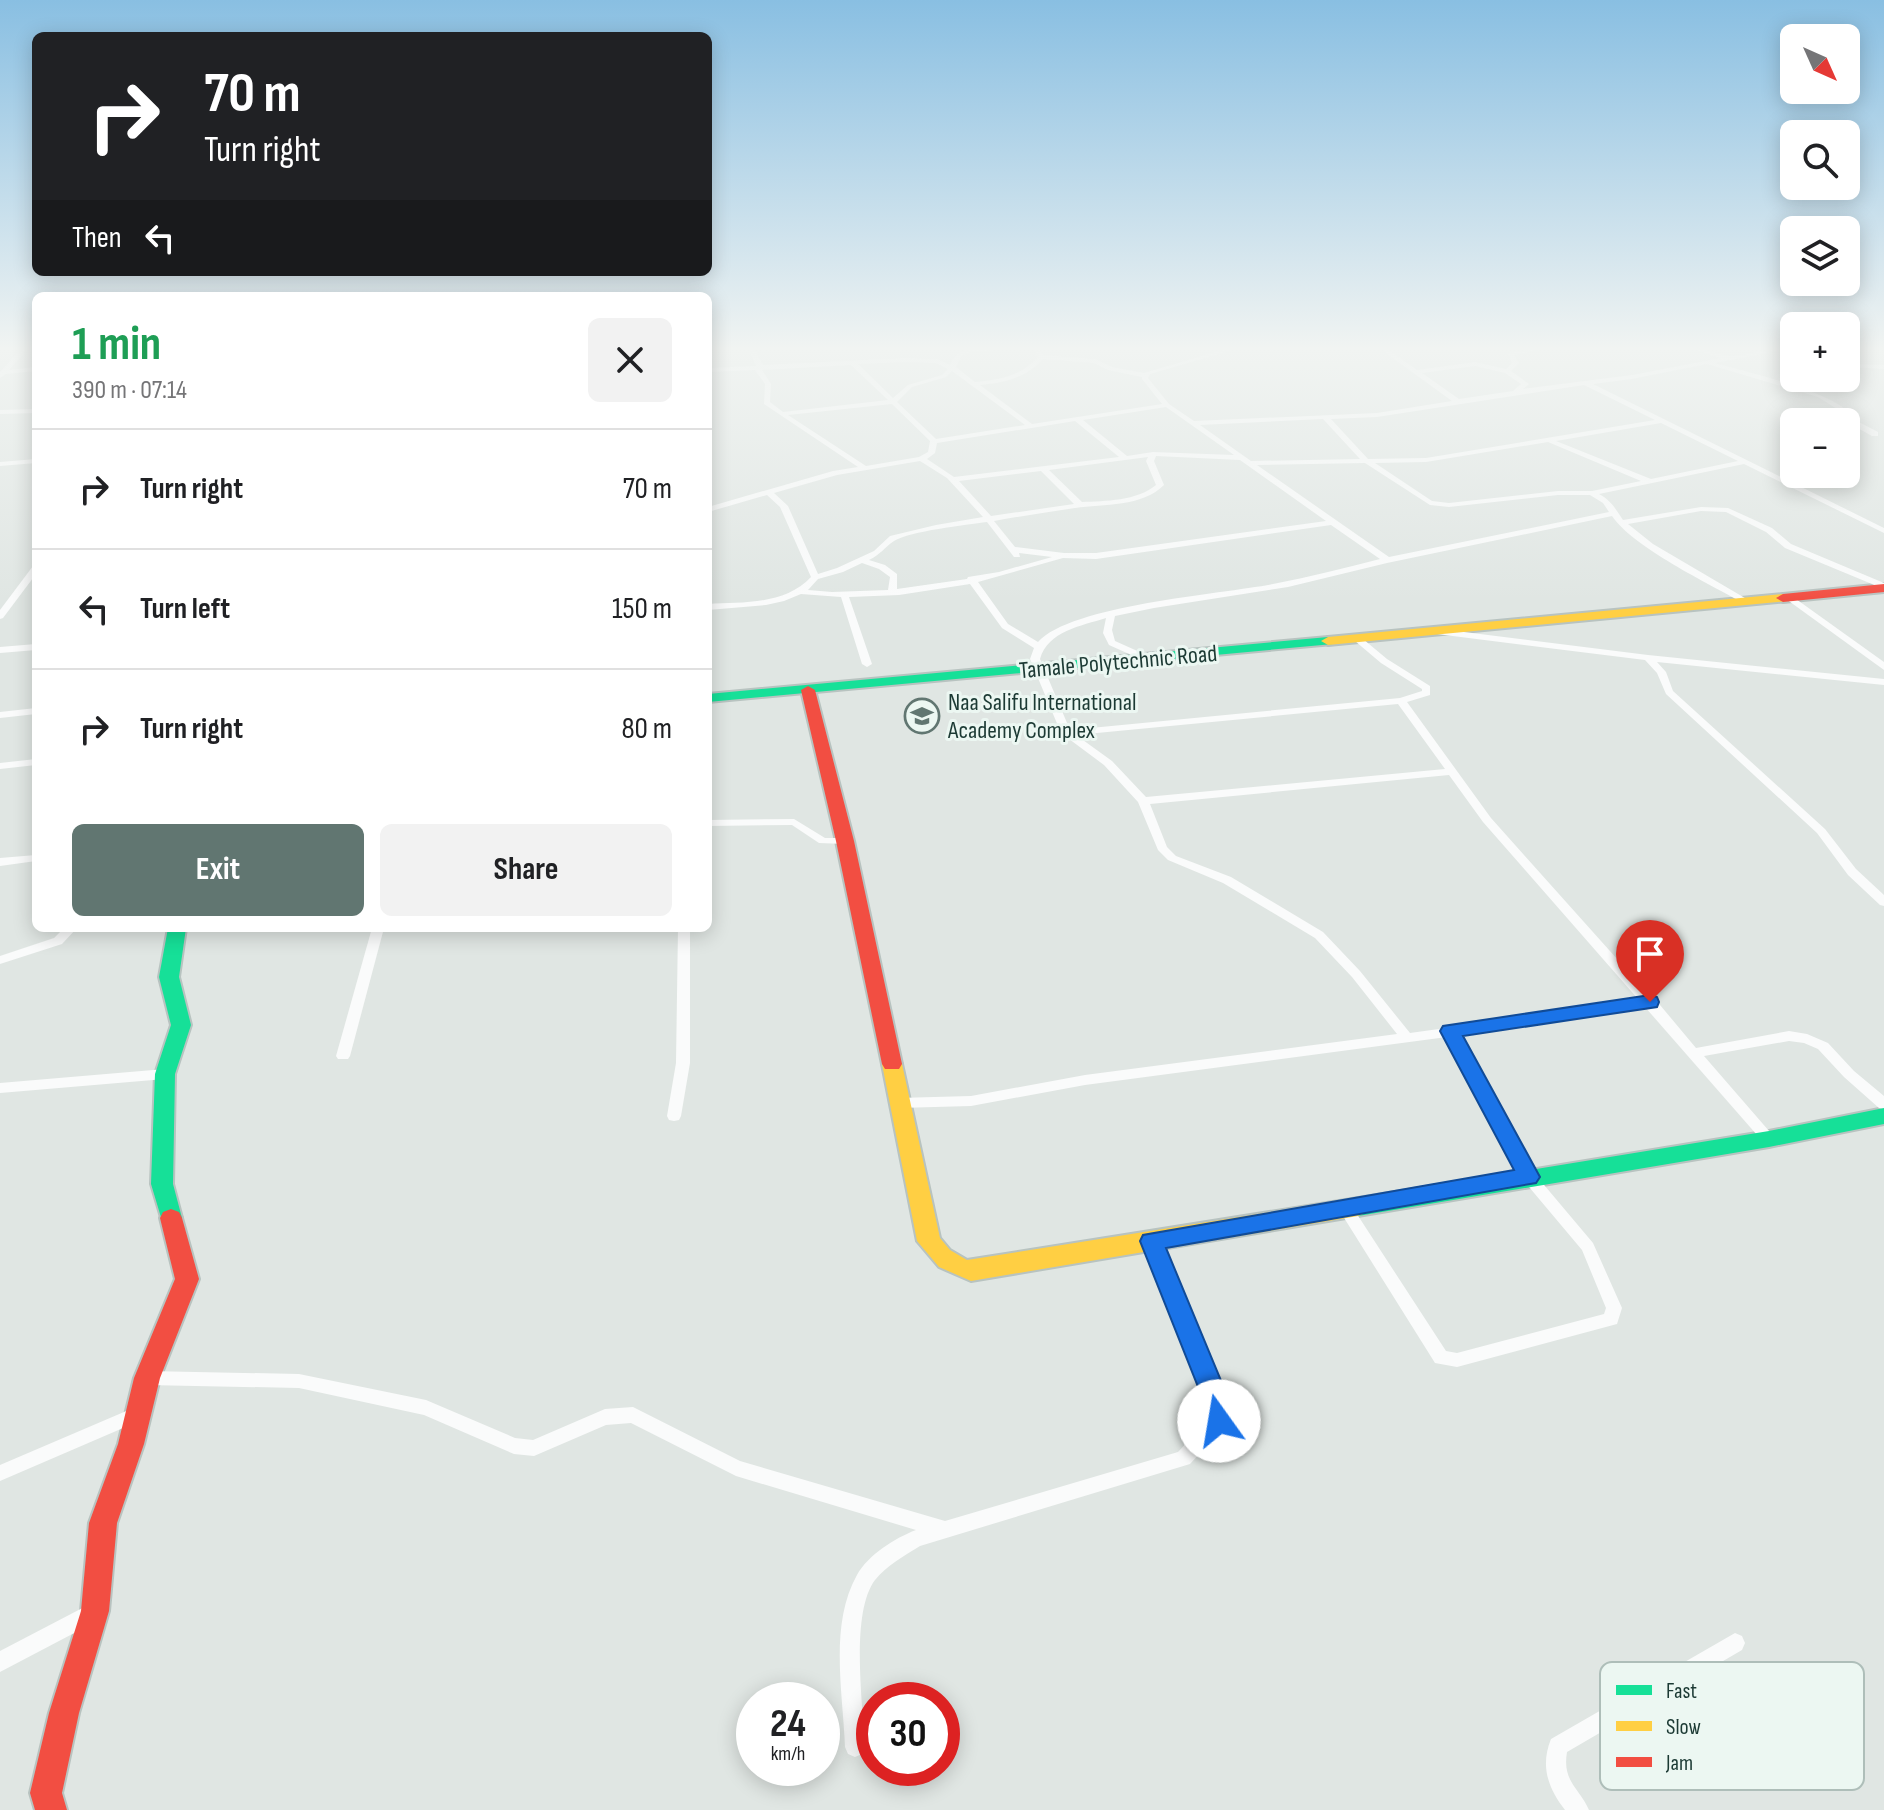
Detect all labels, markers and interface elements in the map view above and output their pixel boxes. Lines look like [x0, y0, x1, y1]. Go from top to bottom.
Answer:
north arrow [1780, 24, 1860, 104]
map controls [1780, 24, 1860, 488]
text: 70 m [204, 61, 301, 128]
icon: right [72, 64, 176, 168]
button: search [1780, 120, 1860, 200]
text: Turn right [204, 129, 321, 172]
icon: left [138, 216, 182, 260]
button: layers [1780, 216, 1860, 296]
text: Then [72, 220, 122, 256]
button: + [1780, 312, 1860, 392]
text: 1 min [72, 316, 161, 373]
button: close [588, 318, 672, 402]
text: 390 m · 07:14 [72, 375, 187, 406]
button: − [1780, 408, 1860, 488]
icon: right [72, 467, 116, 511]
text: Turn right [140, 471, 243, 507]
text: 70 m [623, 471, 672, 507]
icon: left [72, 587, 116, 631]
text: Turn left [140, 591, 230, 627]
text: 150 m [612, 591, 672, 627]
street label: Tamale Polytechnic Road [1018, 639, 1218, 685]
place label: Naa Salifu International Academy Complex [947, 688, 1136, 745]
school or university icon: Naa Salifu International Academy Complex [903, 697, 941, 735]
icon: right [72, 707, 116, 751]
text: Turn right [140, 711, 243, 747]
text: 80 m [621, 711, 672, 747]
button: Exit [72, 824, 364, 916]
button: Share [380, 824, 672, 916]
pin [1616, 920, 1684, 1002]
icon: arrive [1628, 932, 1672, 976]
position arrow [1177, 1379, 1261, 1463]
legend [1600, 1662, 1864, 1790]
text: Fast [1666, 1678, 1697, 1705]
speed limit sign: 30 [856, 1682, 960, 1786]
text: 24 [770, 1700, 806, 1748]
text: Slow [1666, 1714, 1701, 1741]
text: km/h [771, 1742, 805, 1766]
text: Jam [1665, 1750, 1693, 1777]

